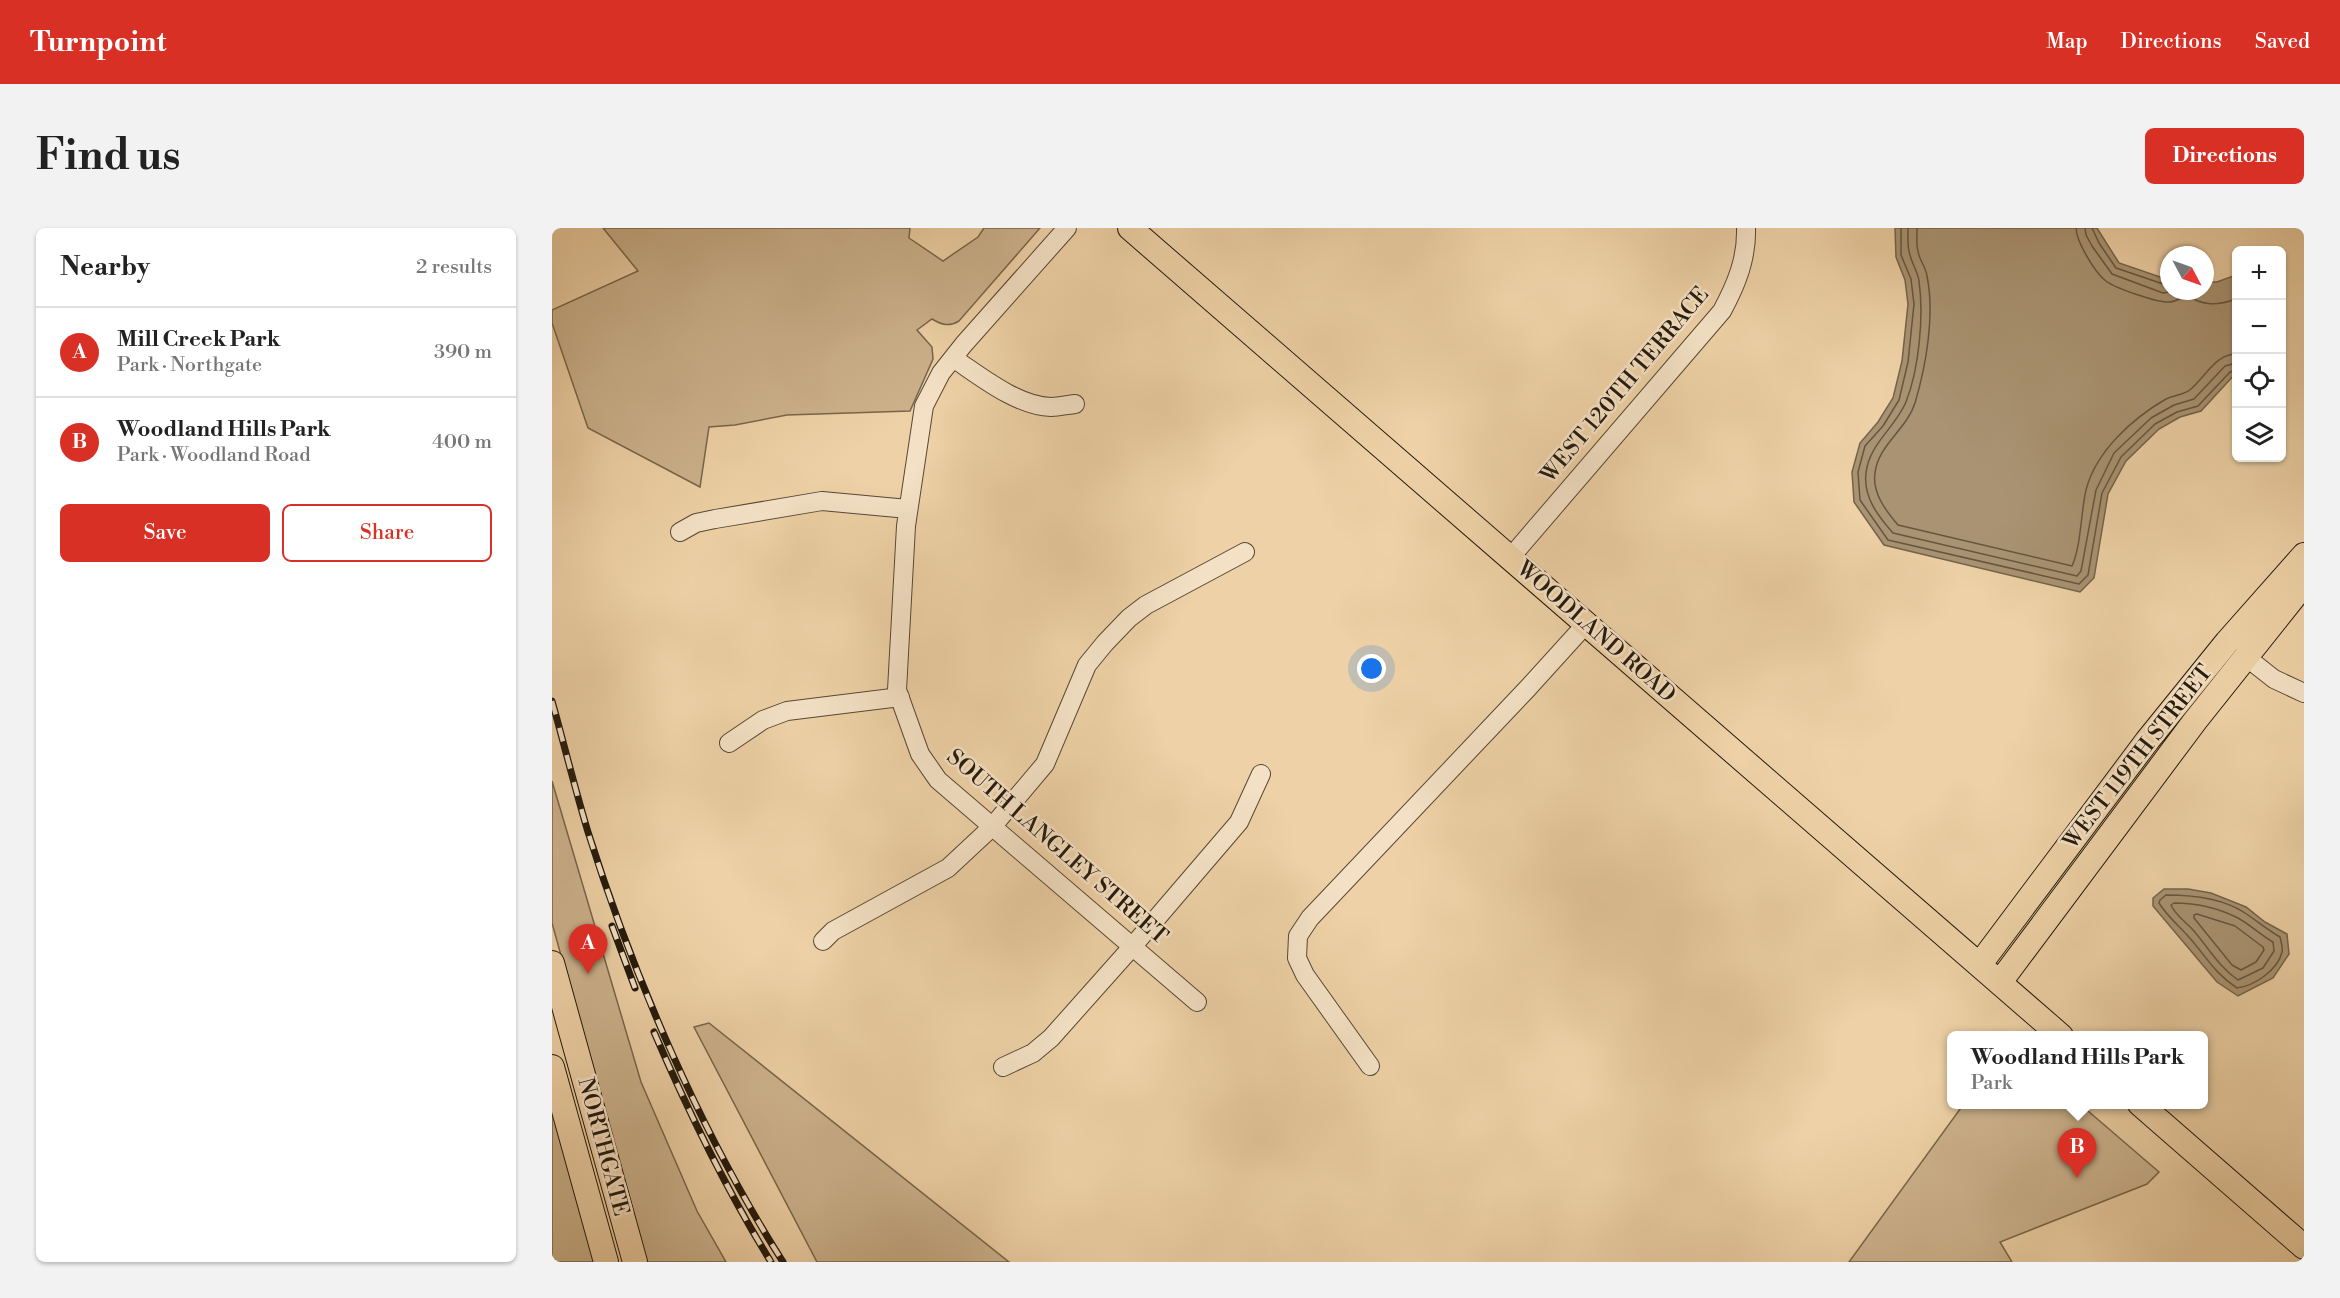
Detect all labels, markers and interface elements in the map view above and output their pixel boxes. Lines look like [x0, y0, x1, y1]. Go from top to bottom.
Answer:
text: Turnpoint [30, 25, 166, 60]
text: Map [2046, 29, 2088, 55]
text: Directions [2121, 29, 2222, 55]
text: Saved [2255, 29, 2310, 55]
button: Directions [2145, 128, 2304, 184]
text: Find us [36, 130, 180, 183]
north arrow [2160, 246, 2214, 300]
map controls [2232, 246, 2286, 462]
button: + [2232, 246, 2286, 300]
text: Nearby [60, 251, 150, 283]
text: 2 results [416, 255, 492, 280]
street label: WEST 120TH TERRACE [1534, 282, 1715, 489]
button: − [2232, 300, 2286, 354]
text: Mill Creek Park [117, 326, 280, 353]
text: A [72, 340, 87, 365]
text: 390 m [434, 340, 492, 365]
text: Park · Northgate [117, 353, 262, 378]
button: locate [2232, 354, 2286, 408]
button: layers [2232, 408, 2286, 462]
text: Woodland Hills Park [117, 416, 331, 443]
text: B [72, 430, 87, 455]
text: 400 m [432, 430, 492, 455]
text: Park · Woodland Road [117, 443, 311, 468]
button: Save [60, 504, 270, 562]
button: Share [282, 504, 492, 562]
street label: WOODLAND ROAD [1510, 555, 1681, 708]
your location [1357, 654, 1386, 683]
street label: WEST 119TH STREET [2057, 660, 2218, 855]
street label: SOUTH LANGLEY STREET [941, 744, 1173, 950]
pin: A [568, 924, 608, 974]
popup [1947, 1031, 2208, 1109]
text: Woodland Hills Park [1971, 1044, 2184, 1071]
text: Park [1971, 1071, 2012, 1096]
street label: NORTHGATE [572, 1075, 634, 1219]
pin: B [2058, 1128, 2096, 1178]

